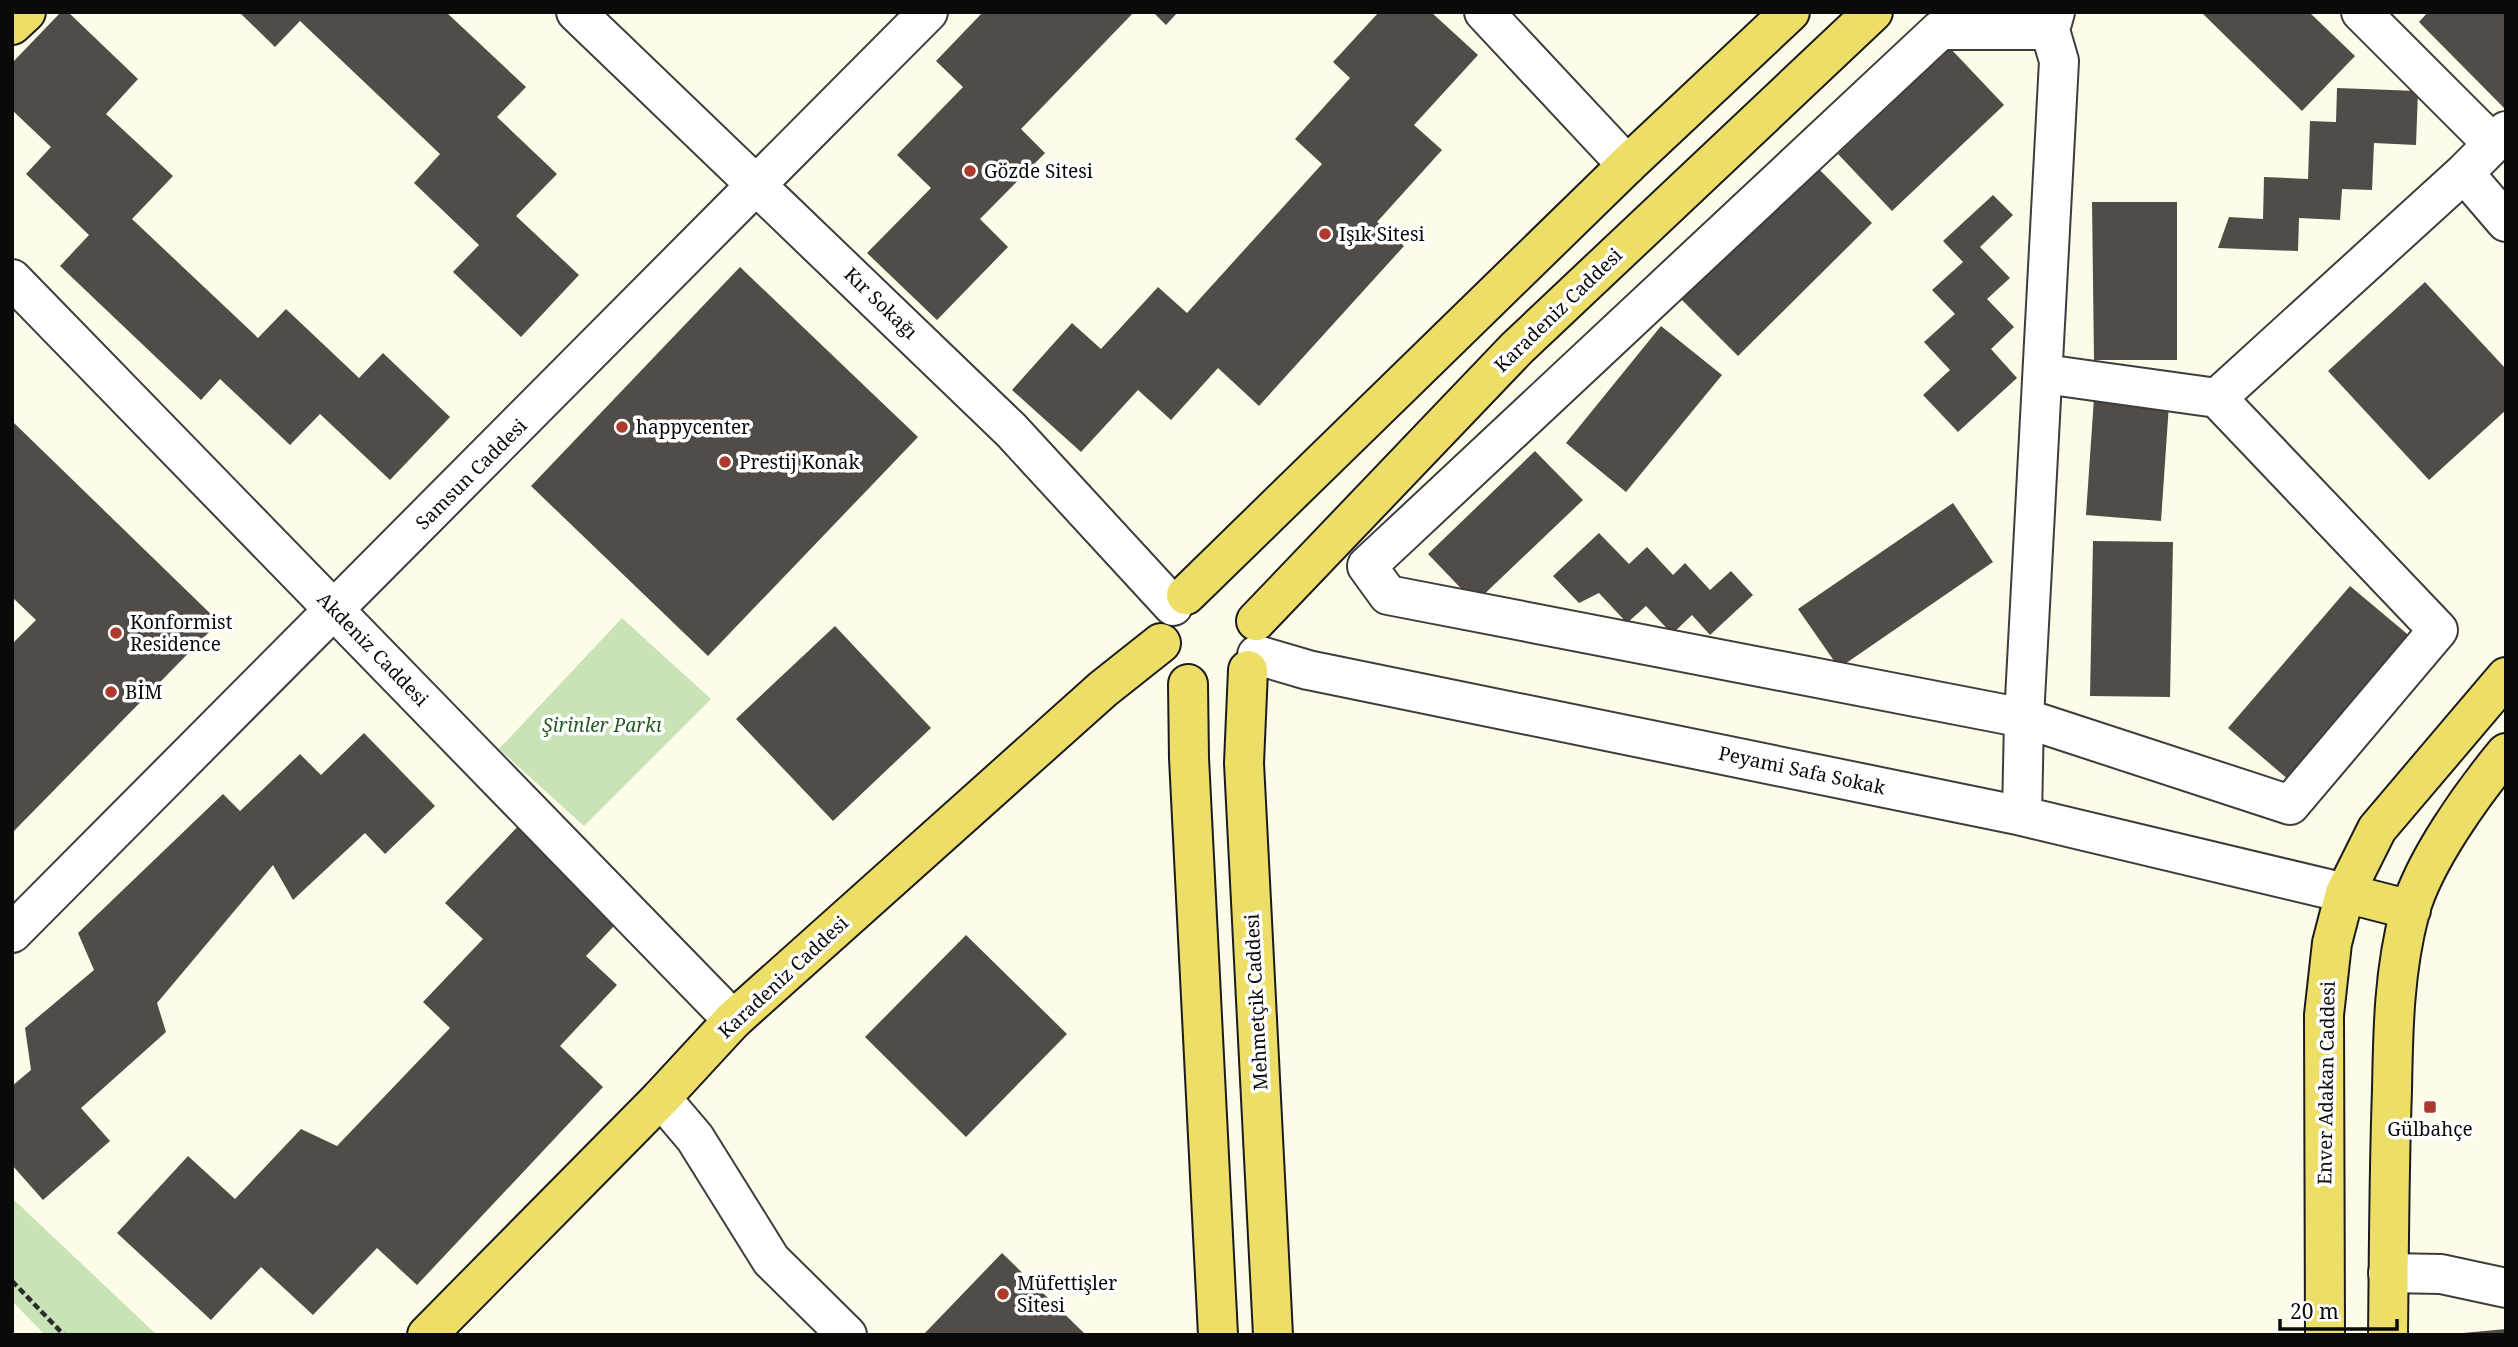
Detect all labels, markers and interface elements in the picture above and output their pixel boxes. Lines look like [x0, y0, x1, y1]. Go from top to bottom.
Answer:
place label: Gözde Sitesi [984, 158, 1093, 184]
marker: Gözde Sitesi [962, 163, 978, 179]
place label: Işık Sitesi [1339, 221, 1425, 247]
marker: Işık Sitesi [1317, 226, 1333, 242]
street label: Karadeniz Caddesi [1488, 242, 1628, 378]
street label: Kır Sokağı [839, 261, 923, 345]
street label: Samsun Caddesi [410, 413, 532, 535]
place label: happycenter [636, 414, 750, 440]
marker: happycenter [614, 419, 630, 435]
place label: Prestij Konak [739, 449, 860, 475]
marker: Prestij Konak [717, 454, 733, 470]
street label: Akdeniz Caddesi [312, 586, 434, 712]
place label: Konformist Residence [130, 609, 233, 657]
marker: Konformist Residence [108, 625, 124, 641]
place label: BİM [125, 679, 162, 705]
marker: BİM [103, 684, 119, 700]
park label: Şirinler Parkı [542, 712, 662, 738]
street label: Peyami Safa Sokak [1716, 740, 1889, 801]
street label: Karadeniz Caddesi [712, 910, 854, 1044]
street label: Mehmetçik Caddesi [1238, 913, 1274, 1091]
street label: Enver Adakan Caddesi [2311, 981, 2341, 1185]
marker: Gülbahçe [2422, 1099, 2438, 1115]
place label: Gülbahçe [2387, 1116, 2473, 1142]
place label: Müfettişler Sitesi [1017, 1270, 1117, 1318]
marker: Müfettişler Sitesi [995, 1286, 1011, 1302]
scale bar [2280, 1288, 2397, 1332]
text: 20 m [2290, 1297, 2339, 1325]

